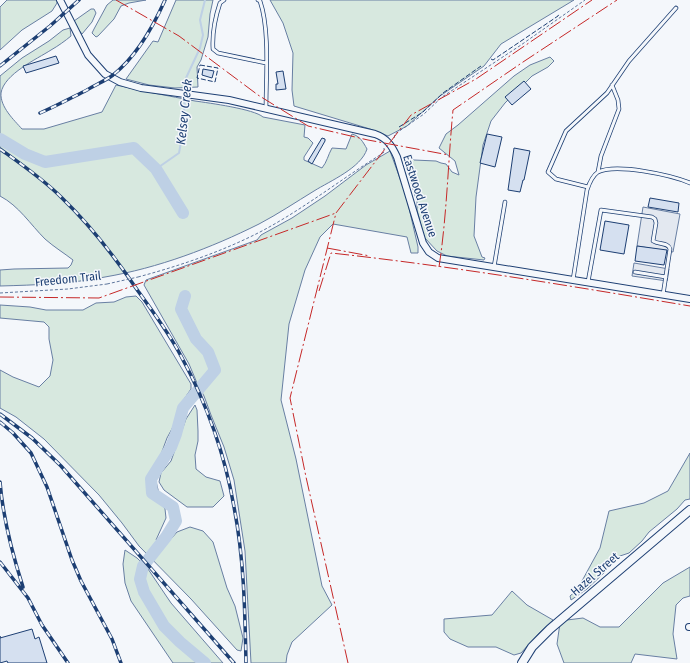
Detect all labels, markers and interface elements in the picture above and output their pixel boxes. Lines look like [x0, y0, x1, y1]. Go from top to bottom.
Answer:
water label: Kelsey Creek [173, 78, 195, 146]
street label: Eastwood Avenue [400, 153, 440, 239]
street label: Freedom Trail [34, 269, 102, 289]
street label: Hazel Street [568, 549, 622, 599]

